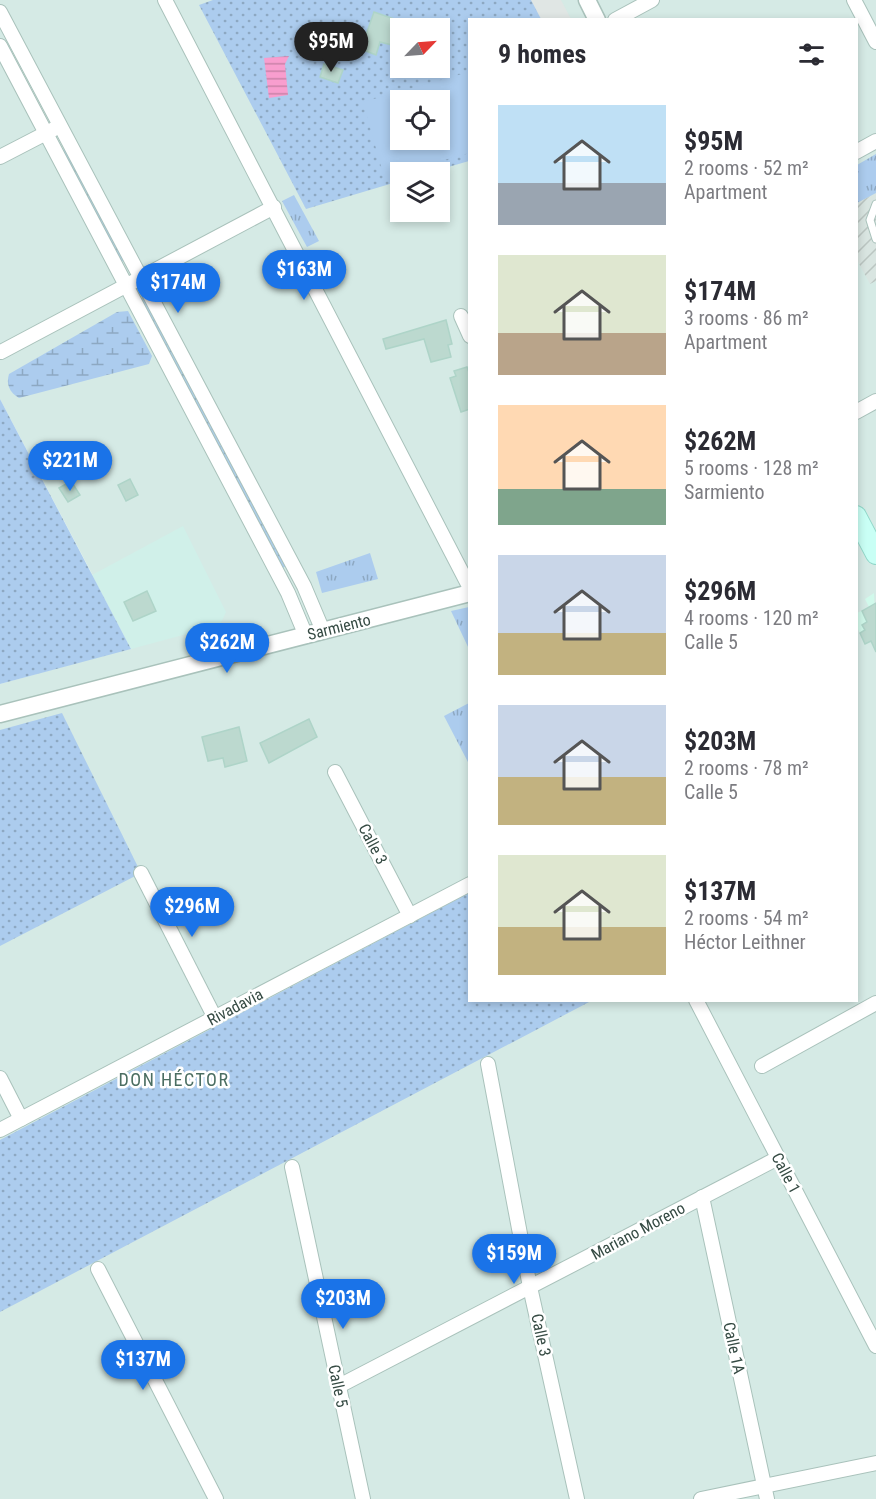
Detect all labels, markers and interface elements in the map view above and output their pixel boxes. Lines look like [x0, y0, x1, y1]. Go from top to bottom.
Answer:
north arrow [390, 18, 450, 78]
map controls [390, 18, 450, 222]
pin: $95M [295, 22, 367, 73]
text: $95M [308, 29, 354, 53]
icon: filters [795, 38, 828, 71]
text: 9 homes [498, 39, 586, 69]
button: locate [390, 90, 450, 150]
text: $95M [684, 126, 743, 156]
icon: home [546, 129, 618, 201]
text: 2 rooms · 52 m² [684, 156, 809, 180]
button: layers [390, 162, 450, 222]
text: Apartment [684, 180, 768, 204]
pin: $163M [262, 250, 346, 301]
text: $163M [276, 257, 332, 281]
pin: $174M [136, 263, 220, 314]
text: $174M [150, 270, 206, 294]
text: $174M [684, 276, 756, 306]
icon: home [546, 279, 618, 351]
text: 3 rooms · 86 m² [684, 306, 809, 330]
text: Apartment [684, 330, 768, 354]
text: $262M [684, 426, 756, 456]
icon: home [546, 429, 618, 501]
pin: $221M [28, 441, 112, 492]
text: $221M [42, 448, 98, 472]
text: 5 rooms · 128 m² [684, 456, 819, 480]
text: Sarmiento [684, 480, 765, 504]
text: $296M [684, 576, 756, 606]
icon: home [546, 579, 618, 651]
text: 4 rooms · 120 m² [684, 606, 819, 630]
street label: Sarmiento [305, 610, 373, 644]
pin: $262M [185, 623, 269, 674]
text: $262M [199, 630, 255, 654]
text: Calle 5 [684, 630, 738, 654]
text: $203M [684, 726, 756, 756]
icon: home [546, 729, 618, 801]
text: 2 rooms · 78 m² [684, 756, 809, 780]
text: Calle 5 [684, 780, 738, 804]
street label: Calle 3 [354, 820, 392, 868]
text: $137M [684, 876, 756, 906]
icon: home [546, 879, 618, 951]
pin: $296M [150, 887, 234, 938]
text: $296M [164, 894, 220, 918]
text: 2 rooms · 54 m² [684, 906, 809, 930]
text: Héctor Leithner [684, 930, 806, 954]
street label: Rivadavia [204, 984, 266, 1030]
district label: DON HÉCTOR [119, 1069, 229, 1090]
street label: Calle 1 [767, 1149, 805, 1197]
street label: Mariano Moreno [588, 1198, 688, 1264]
pin: $159M [472, 1234, 556, 1285]
text: $159M [486, 1241, 542, 1265]
pin: $203M [301, 1279, 385, 1330]
text: $203M [315, 1286, 371, 1310]
street label: Calle 3 [527, 1312, 555, 1358]
street label: Calle 1A [719, 1320, 749, 1376]
pin: $137M [101, 1340, 185, 1391]
text: $137M [115, 1347, 171, 1371]
street label: Calle 5 [324, 1363, 352, 1409]

